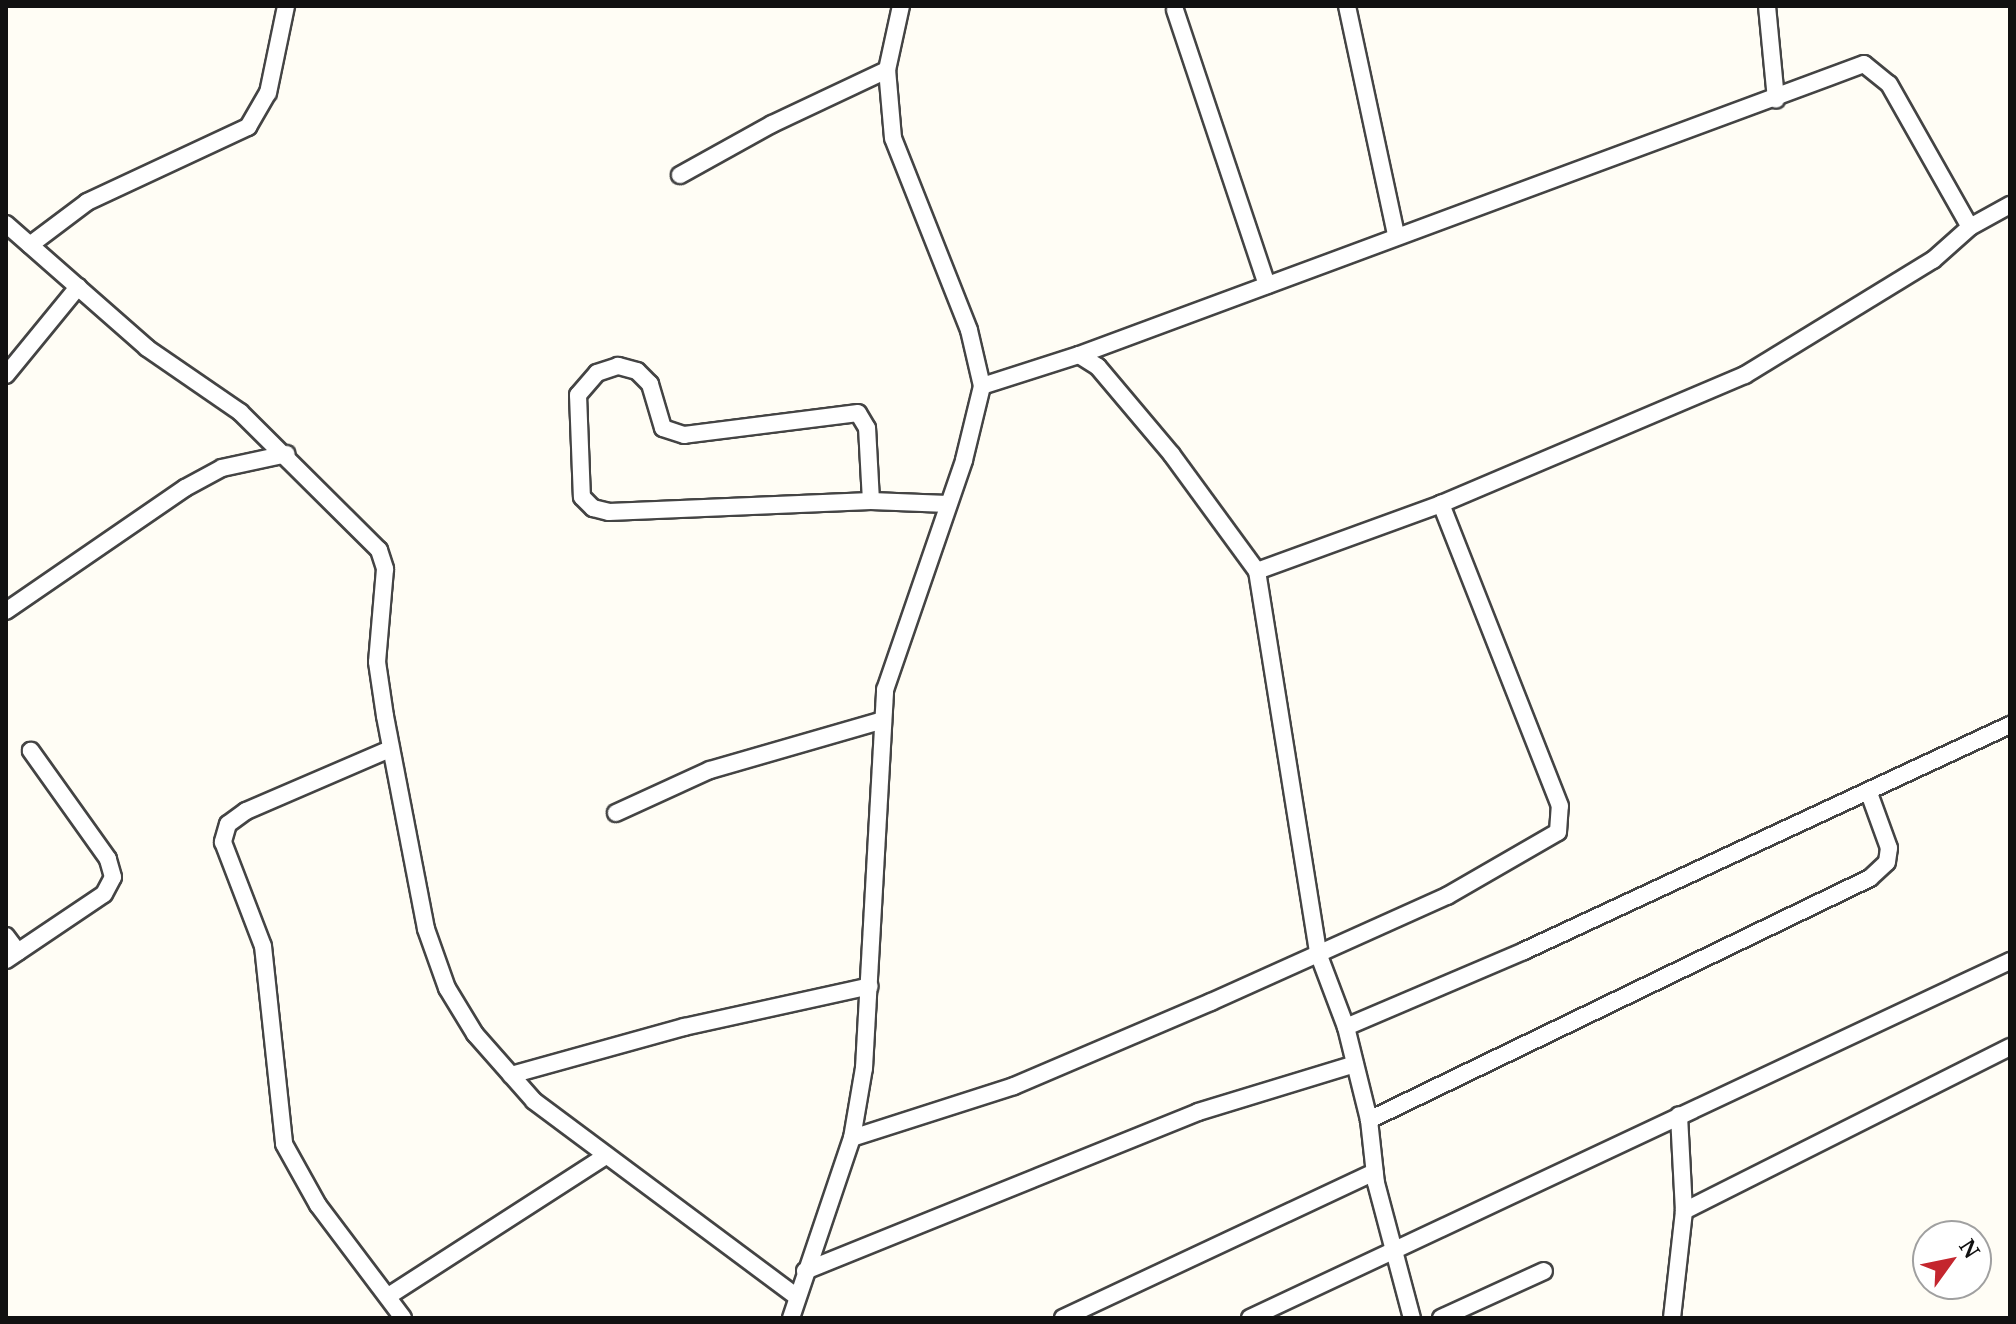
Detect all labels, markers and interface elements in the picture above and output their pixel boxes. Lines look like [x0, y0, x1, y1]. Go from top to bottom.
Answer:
north arrow [1912, 1220, 1992, 1300]
text: N [1953, 1233, 1988, 1263]

